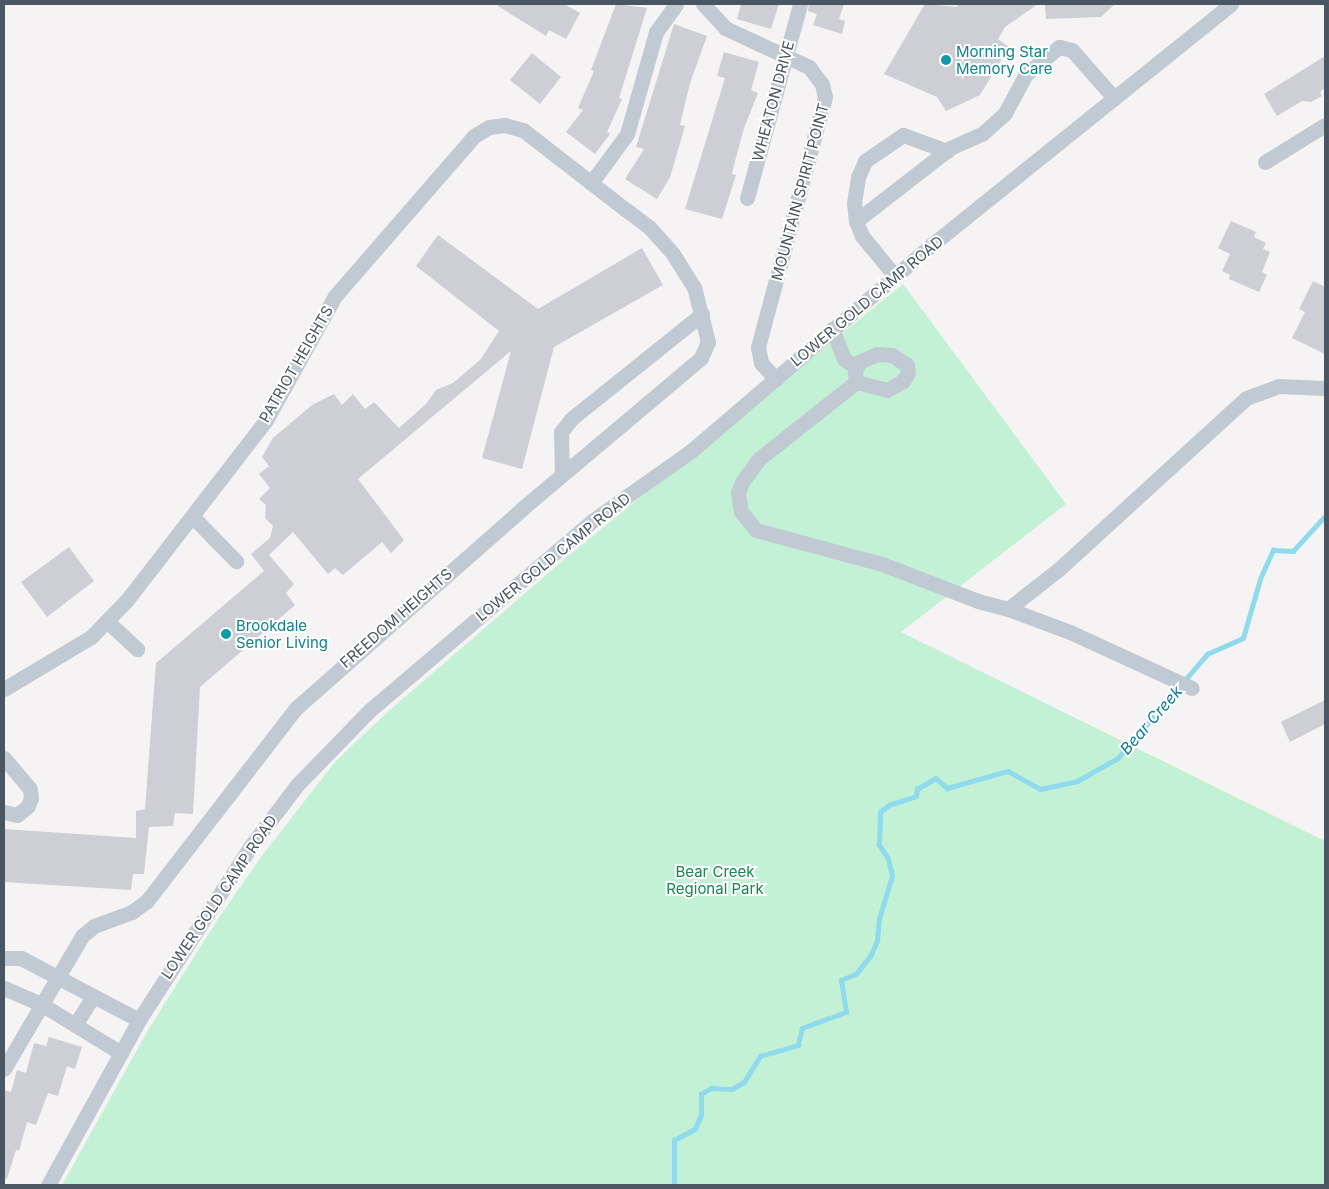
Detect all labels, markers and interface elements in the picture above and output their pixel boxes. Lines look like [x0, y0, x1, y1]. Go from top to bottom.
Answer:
street label: WHEATON DRIVE [748, 39, 798, 163]
place label: Morning Star Memory Care [956, 42, 1052, 77]
marker: Morning Star Memory Care [940, 54, 952, 66]
street label: MOUNTAIN SPIRIT POINT [768, 101, 832, 283]
street label: LOWER GOLD CAMP ROAD [787, 232, 947, 370]
street label: PATRIOT HEIGHTS [255, 302, 337, 426]
street label: LOWER GOLD CAMP ROAD [472, 489, 634, 625]
street label: FREEDOM HEIGHTS [336, 564, 456, 672]
place label: Brookdale Senior Living [236, 616, 328, 651]
marker: Brookdale Senior Living [220, 628, 232, 640]
water label: Bear Creek [1116, 682, 1186, 758]
street label: LOWER GOLD CAMP ROAD [157, 812, 281, 982]
park label: Bear Creek Regional Park [666, 862, 764, 897]

